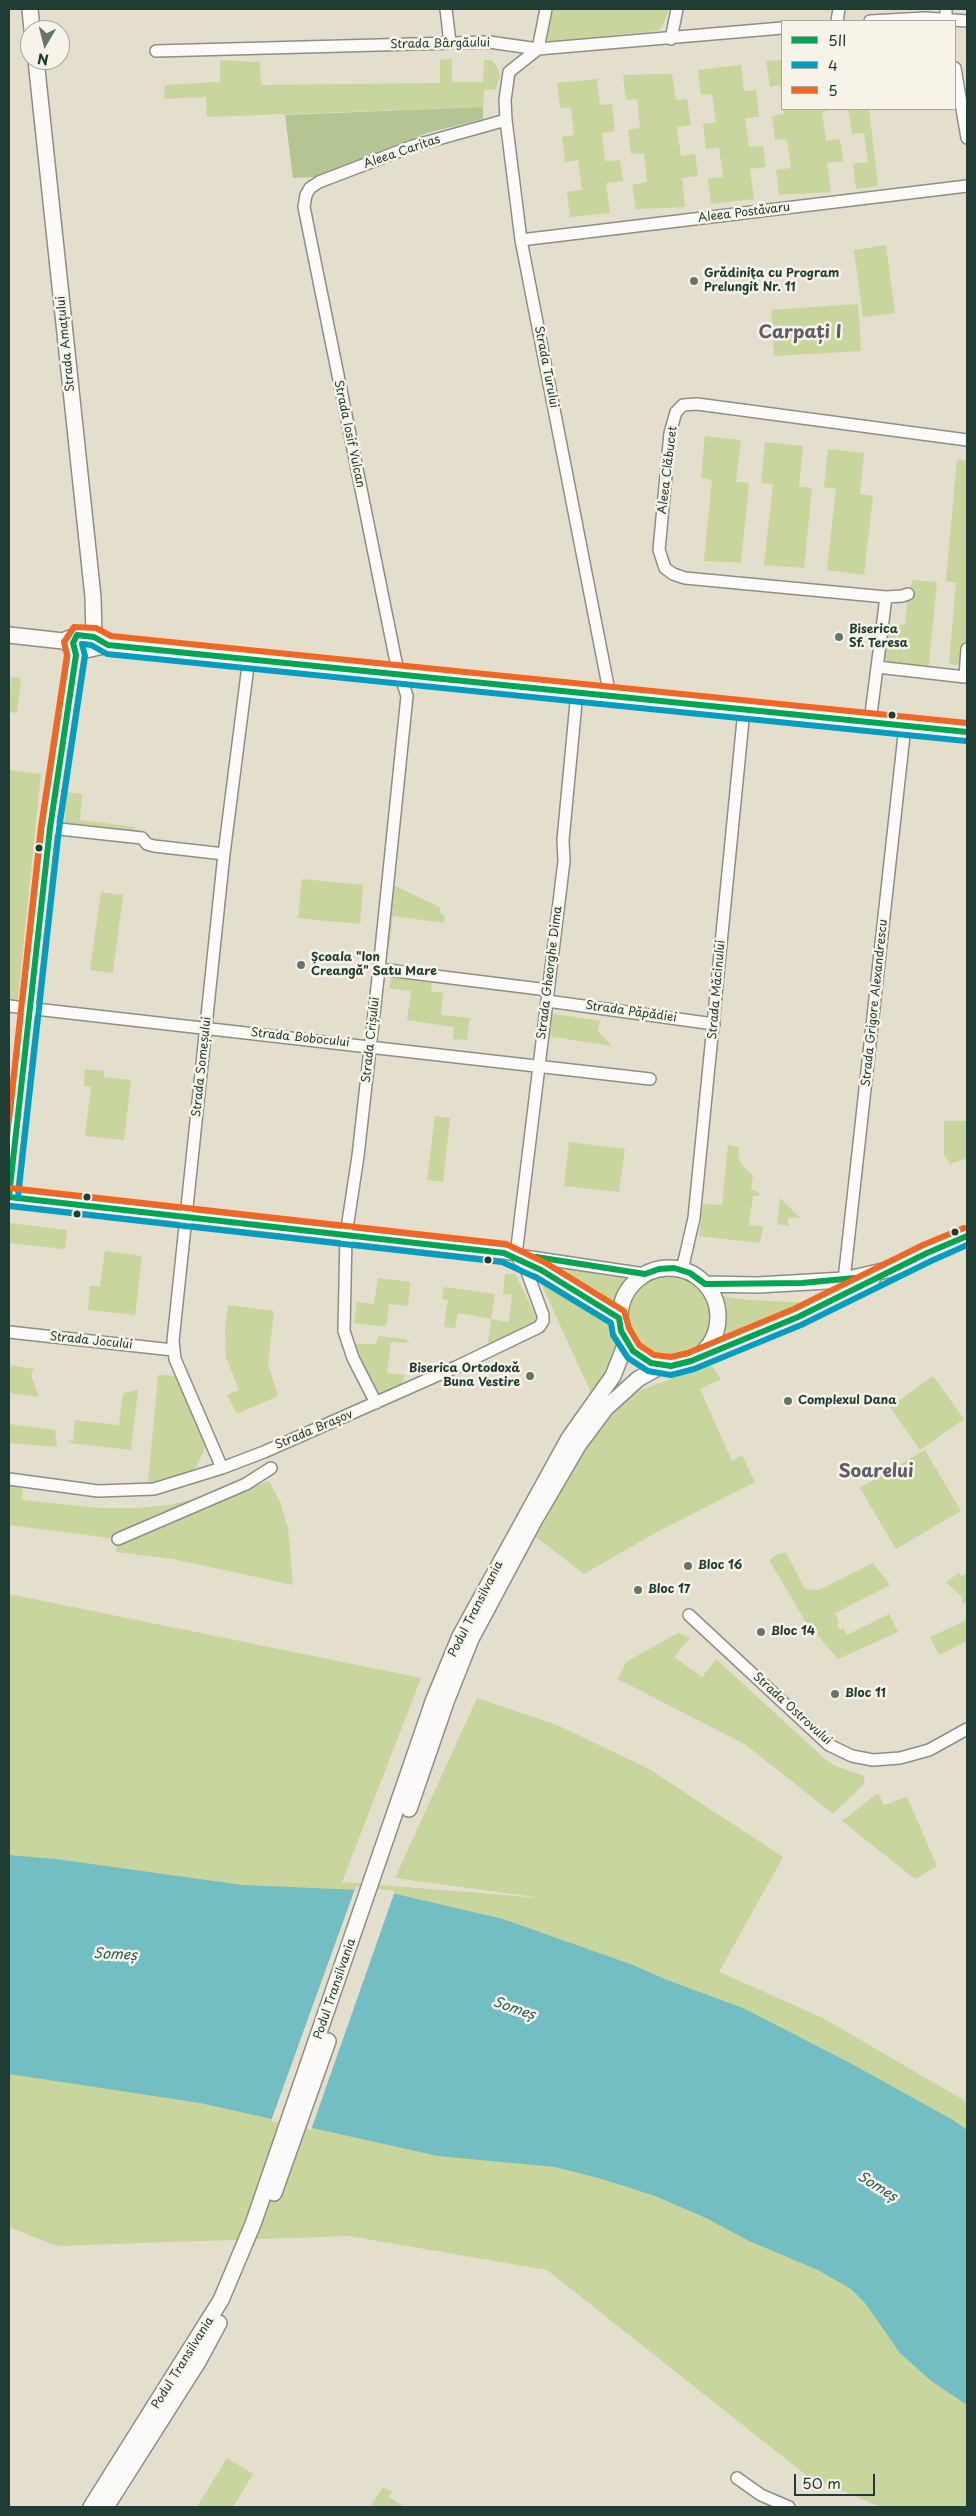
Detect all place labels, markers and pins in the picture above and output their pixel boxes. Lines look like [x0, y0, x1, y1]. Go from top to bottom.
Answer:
place label: Grădiniţa cu Program Prelungit Nr. 11 [704, 267, 839, 295]
marker: Grădiniţa cu Program Prelungit Nr. 11 [688, 275, 700, 287]
place label: Biserica Sf. Teresa [849, 623, 908, 651]
marker: Biserica Sf. Teresa [833, 631, 845, 643]
unlabelled marker [887, 710, 897, 720]
unlabelled marker [34, 843, 44, 853]
place label: Școala "Ion Creangă" Satu Mare [311, 951, 437, 979]
marker: Școala "Ion Creangă" Satu Mare [295, 959, 307, 971]
unlabelled marker [82, 1192, 92, 1202]
unlabelled marker [72, 1209, 82, 1219]
unlabelled marker [950, 1227, 960, 1237]
unlabelled marker [483, 1255, 493, 1265]
place label: Biserica Ortodoxă Buna Vestire [409, 1362, 520, 1390]
marker: Biserica Ortodoxă Buna Vestire [524, 1370, 536, 1382]
place label: Complexul Dana [798, 1394, 897, 1408]
marker: Complexul Dana [782, 1395, 794, 1407]
place label: Bloc 16 [698, 1559, 742, 1573]
marker: Bloc 16 [682, 1560, 694, 1572]
place label: Bloc 17 [648, 1583, 690, 1597]
marker: Bloc 17 [632, 1584, 644, 1596]
place label: Bloc 14 [771, 1625, 815, 1639]
marker: Bloc 14 [755, 1626, 767, 1638]
place label: Bloc 11 [845, 1687, 886, 1701]
marker: Bloc 11 [829, 1688, 841, 1700]

